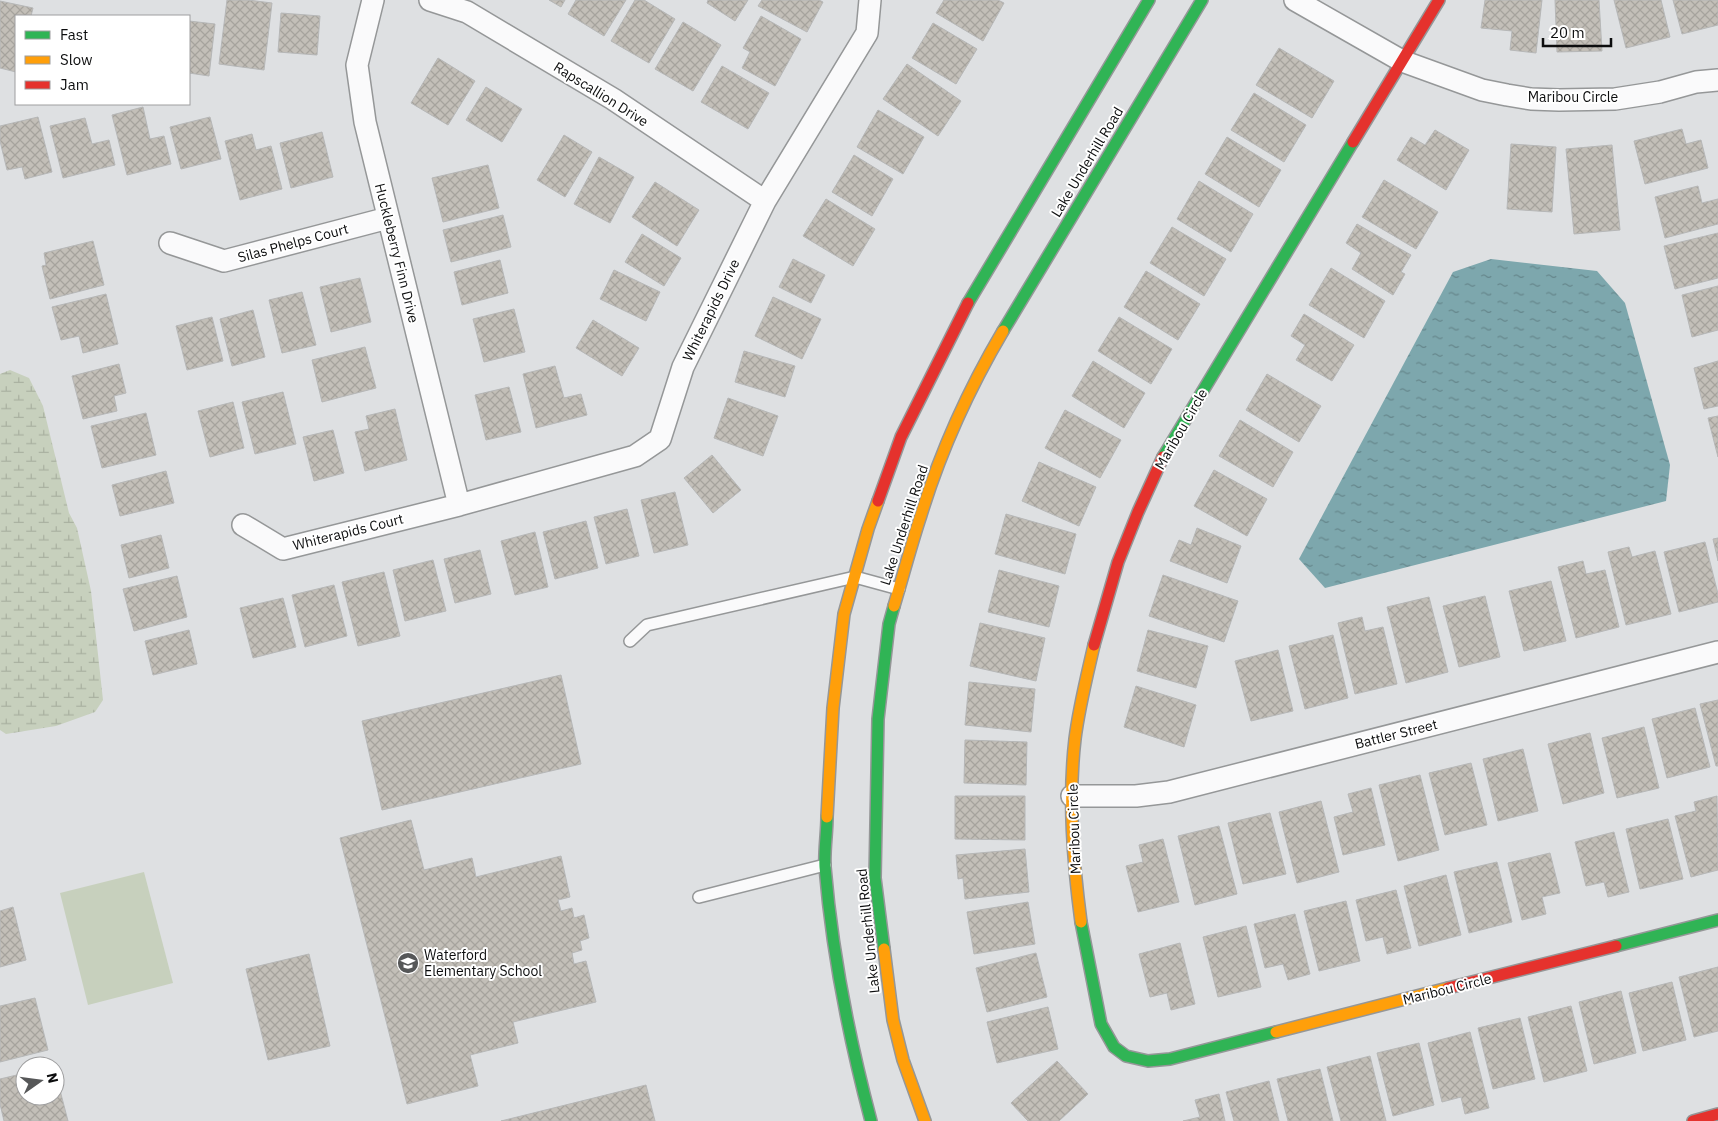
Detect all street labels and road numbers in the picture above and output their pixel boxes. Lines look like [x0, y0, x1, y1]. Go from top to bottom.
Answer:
street label: Rapscallion Drive [550, 58, 652, 131]
street label: Maribou Circle [1528, 88, 1619, 106]
street label: Lake Underhill Road [1047, 104, 1127, 220]
street label: Huckleberry Finn Drive [371, 181, 423, 325]
street label: Silas Phelps Court [236, 220, 350, 266]
street label: Whiterapids Drive [678, 256, 744, 364]
street label: Maribou Circle [1151, 385, 1212, 473]
street label: Lake Underhill Road [876, 463, 932, 587]
street label: Whiterapids Court [291, 510, 405, 554]
street label: Battler Street [1353, 715, 1439, 753]
street label: Maribou Circle [1063, 783, 1085, 875]
street label: Lake Underhill Road [852, 868, 884, 994]
street label: Maribou Circle [1401, 969, 1493, 1009]

